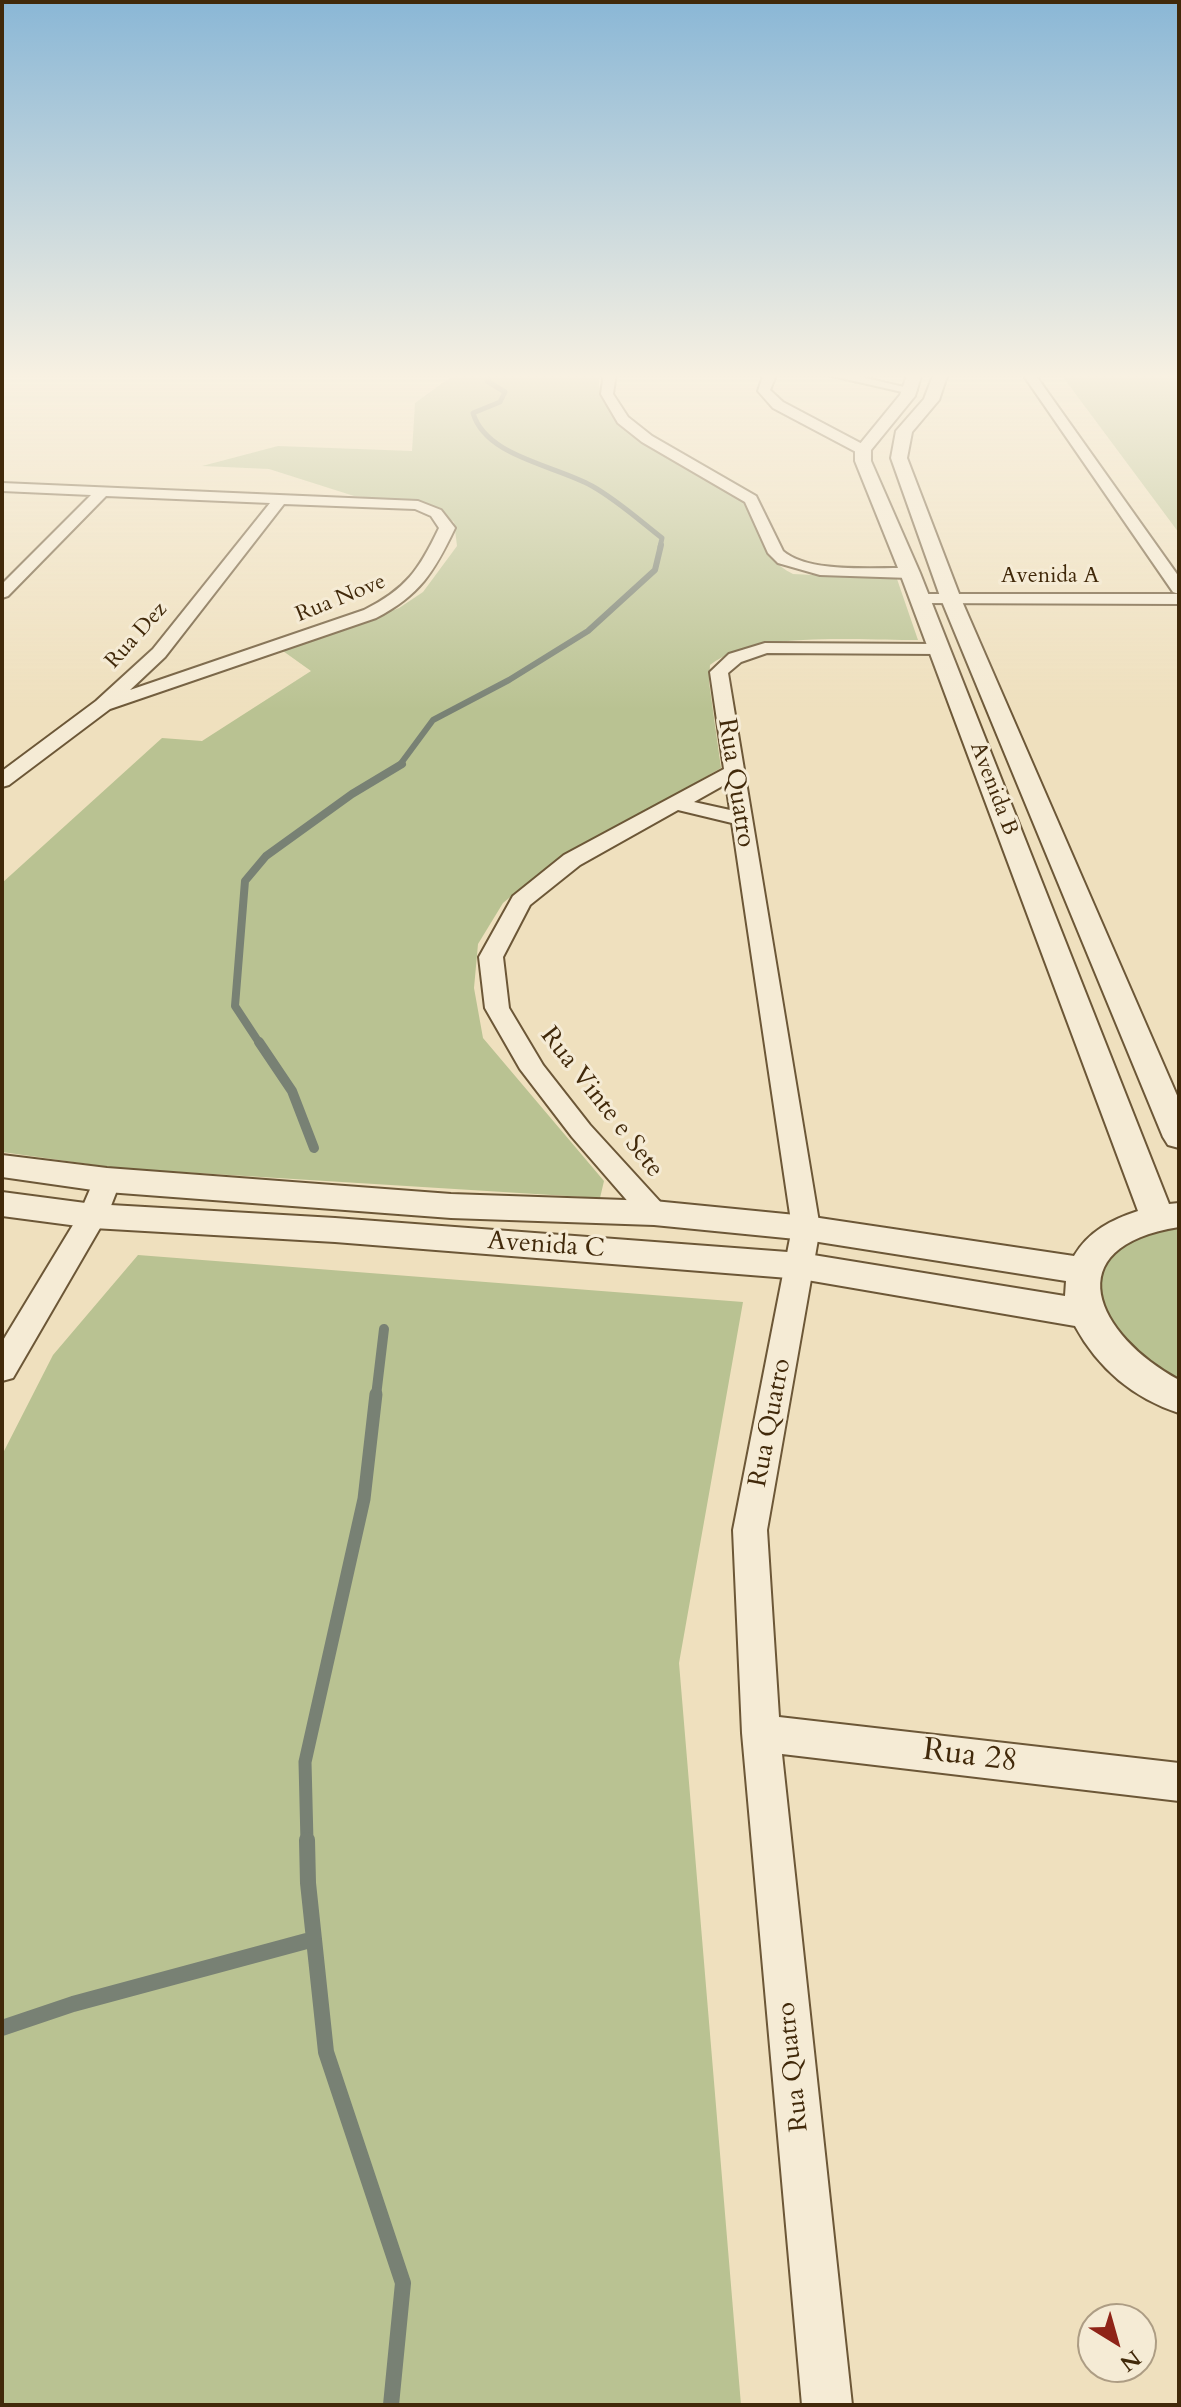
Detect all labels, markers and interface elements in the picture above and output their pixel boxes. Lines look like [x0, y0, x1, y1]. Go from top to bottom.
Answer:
street label: Avenida A [1001, 564, 1099, 590]
street label: Rua Nove [292, 569, 390, 629]
street label: Rua Dez [100, 597, 174, 675]
street label: Rua Quatro [709, 716, 761, 850]
street label: Avenida B [963, 739, 1023, 839]
street label: Rua Vinte e Sete [533, 1022, 669, 1184]
street label: Avenida C [486, 1226, 606, 1266]
street label: Rua Quatro [743, 1356, 799, 1490]
street label: Rua 28 [921, 1732, 1019, 1782]
street label: Rua Quatro [772, 2001, 816, 2133]
north arrow [1077, 2303, 1157, 2383]
text: N [1114, 2343, 1147, 2378]

